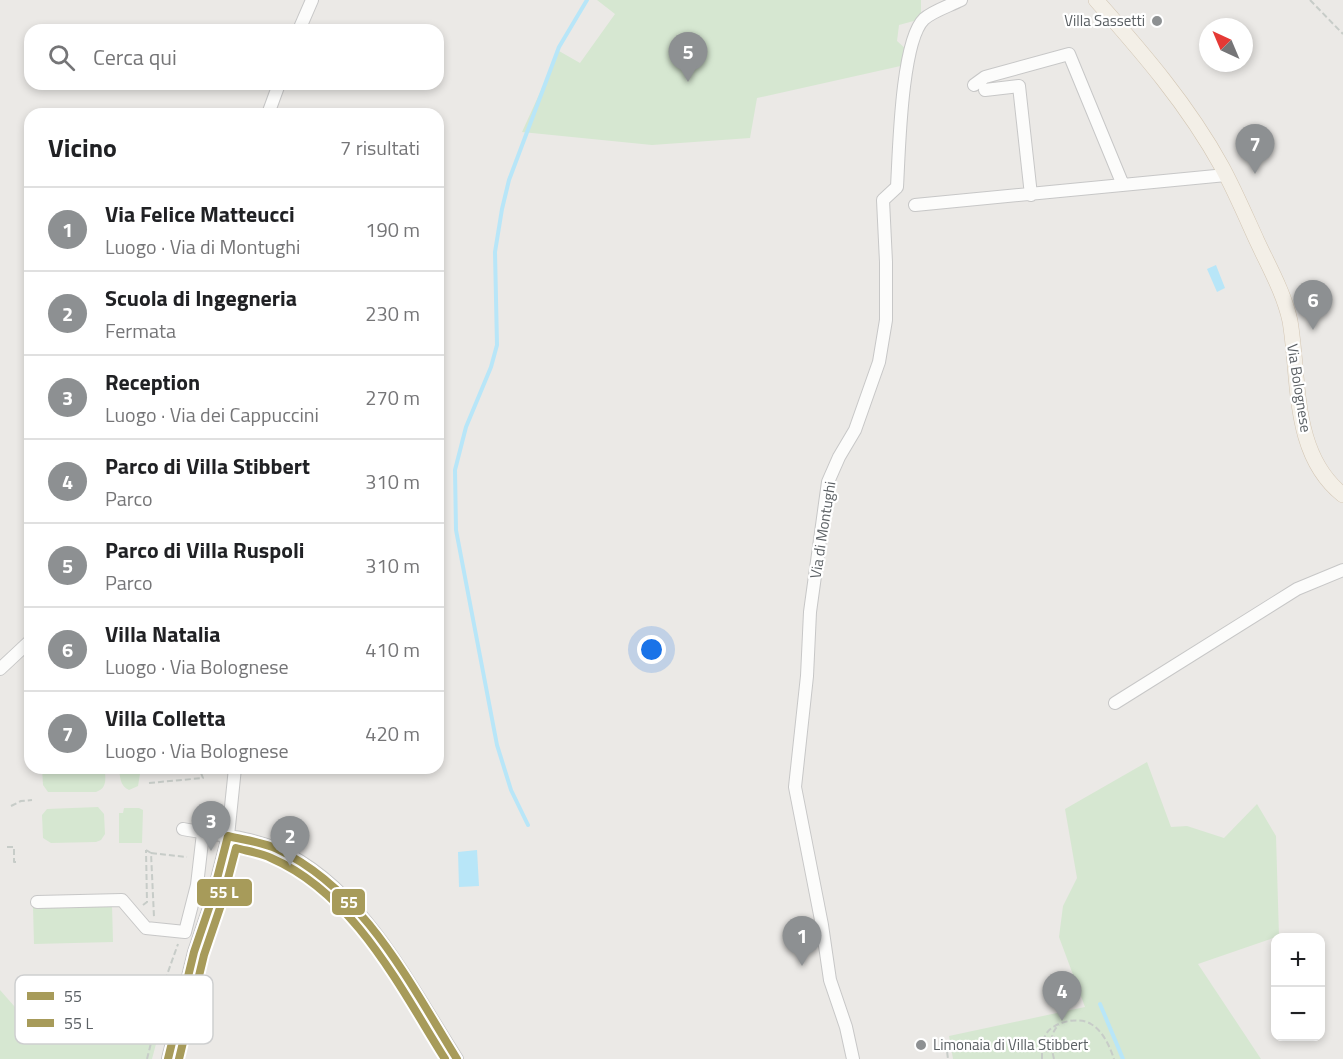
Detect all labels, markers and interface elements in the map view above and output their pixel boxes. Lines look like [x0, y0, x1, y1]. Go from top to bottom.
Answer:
place label: Villa Sassetti [1064, 9, 1145, 32]
marker: Villa Sassetti [1150, 14, 1164, 28]
north arrow [1199, 18, 1253, 72]
search box [24, 24, 444, 90]
pin: 5 [668, 32, 708, 82]
text: Cerca qui [93, 40, 177, 74]
icon: search [45, 41, 78, 74]
pin: 7 [1236, 124, 1274, 174]
text: Vicino [48, 128, 117, 167]
text: 7 risultati [340, 132, 420, 163]
text: Via Felice Matteucci [105, 197, 295, 231]
text: 1 [62, 214, 73, 245]
text: 190 m [365, 214, 420, 245]
text: Luogo · Via di Montughi [105, 231, 300, 262]
pin: 6 [1294, 280, 1332, 330]
text: Scuola di Ingegneria [105, 281, 297, 315]
text: 2 [62, 298, 73, 329]
text: 230 m [365, 298, 420, 329]
text: Fermata [105, 315, 176, 346]
street label: Via Bolognese [1281, 342, 1318, 434]
text: Reception [105, 365, 200, 399]
text: 3 [62, 382, 73, 413]
text: 270 m [365, 382, 420, 413]
text: Luogo · Via dei Cappuccini [105, 399, 319, 430]
text: Parco di Villa Stibbert [105, 449, 310, 483]
text: 4 [62, 466, 73, 497]
text: 310 m [365, 466, 420, 497]
street label: Via di Montughi [803, 480, 842, 580]
text: Parco [105, 483, 153, 514]
text: Parco di Villa Ruspoli [105, 533, 305, 567]
text: 5 [62, 550, 73, 581]
text: 310 m [365, 550, 420, 581]
text: Parco [105, 567, 153, 598]
text: Villa Natalia [105, 617, 221, 651]
text: 6 [62, 634, 73, 665]
text: 410 m [365, 634, 420, 665]
your location [637, 635, 666, 664]
text: Luogo · Via Bolognese [105, 651, 289, 682]
text: Villa Colletta [105, 701, 226, 735]
text: 7 [62, 718, 73, 749]
text: 420 m [365, 718, 420, 749]
text: Luogo · Via Bolognese [105, 735, 289, 766]
pin: 3 [192, 802, 230, 851]
pin: 2 [270, 816, 310, 866]
line badge: 55 L [196, 878, 253, 907]
text: 55 L [210, 880, 239, 904]
line badge: 55 [331, 888, 366, 916]
text: 55 [340, 890, 358, 914]
pin: 1 [782, 916, 822, 966]
map controls [1271, 933, 1325, 1041]
button: + [1271, 933, 1325, 987]
pin: 4 [1042, 972, 1082, 1021]
legend [15, 975, 213, 1044]
text: 55 [64, 984, 82, 1008]
button: − [1271, 987, 1325, 1041]
text: 55 L [64, 1011, 93, 1035]
place label: Limonaia di Villa Stibbert [933, 1033, 1089, 1056]
marker: Limonaia di Villa Stibbert [914, 1038, 928, 1052]

